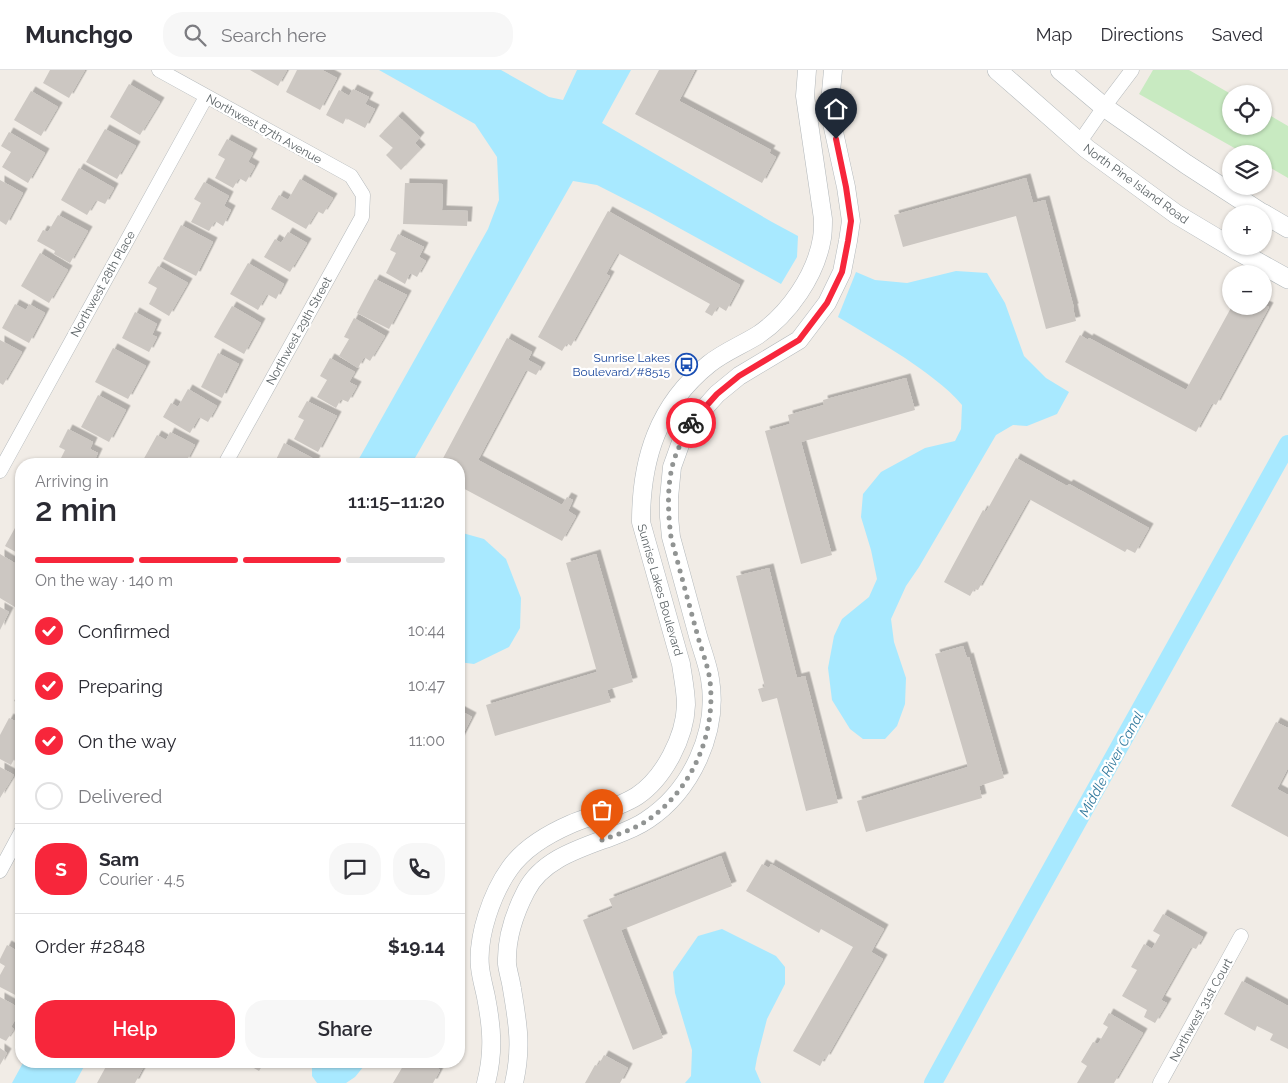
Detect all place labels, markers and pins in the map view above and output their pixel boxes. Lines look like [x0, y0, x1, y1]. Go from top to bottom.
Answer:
pin [815, 88, 857, 139]
place label: Sunrise Lakes Boulevard/#8515 [573, 351, 670, 379]
bus stop icon: Sunrise Lakes Boulevard/#8515 [674, 353, 698, 377]
pin [581, 789, 623, 840]

